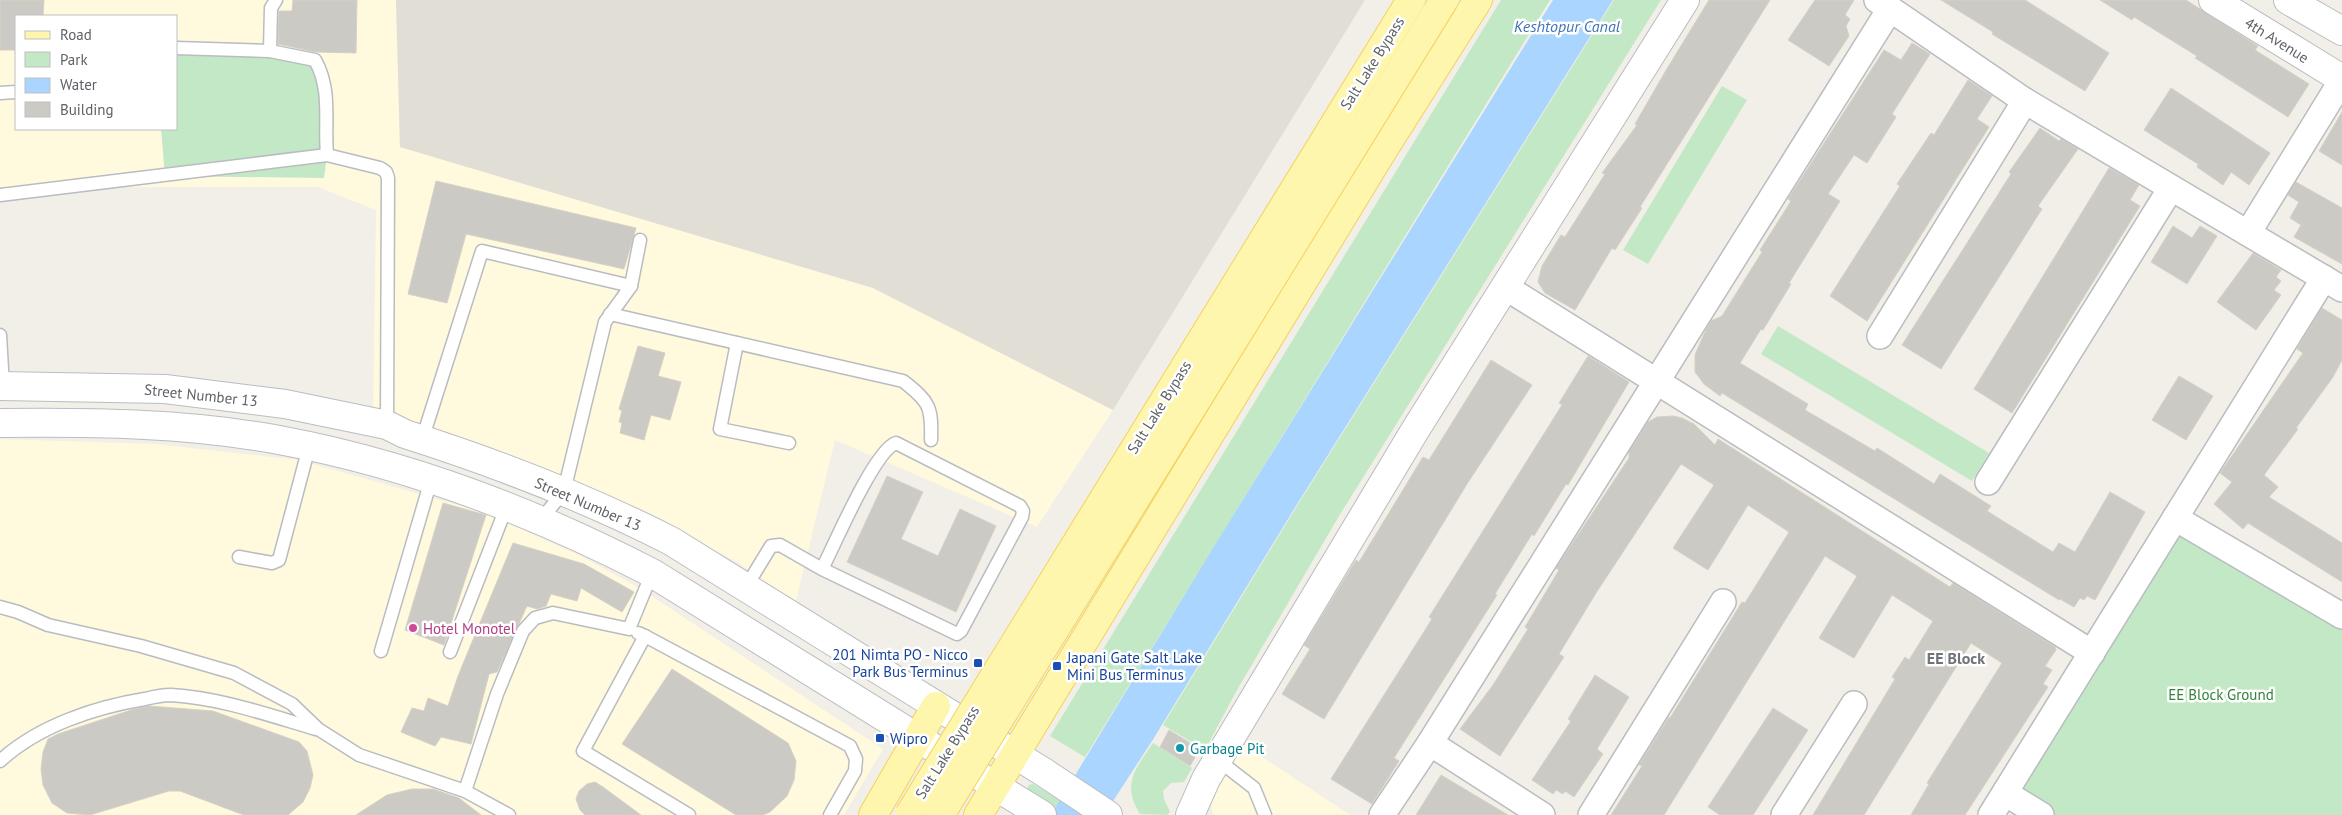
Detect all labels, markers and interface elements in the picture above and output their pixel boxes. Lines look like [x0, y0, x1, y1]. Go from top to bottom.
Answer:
street label: Salt Lake Bypass [1336, 13, 1408, 113]
street label: 4th Avenue [2242, 13, 2312, 67]
legend [15, 15, 178, 130]
water label: Keshtopur Canal [1514, 16, 1621, 36]
text: Road [60, 25, 92, 44]
text: Park [60, 50, 88, 69]
text: Water [60, 75, 97, 94]
text: Building [60, 100, 114, 119]
street label: Salt Lake Bypass [1123, 357, 1195, 457]
street label: Street Number 13 [143, 380, 259, 410]
street label: Street Number 13 [532, 473, 644, 535]
place label: Hotel Monotel [423, 619, 516, 638]
marker: Hotel Monotel [407, 622, 419, 634]
place label: 201 Nimta PO - Nicco Park Bus Terminus [832, 645, 968, 681]
place label: Japani Gate Salt Lake Mini Bus Terminus [1066, 648, 1202, 684]
district label: EE Block [1927, 648, 1985, 668]
marker: 201 Nimta PO - Nicco Park Bus Terminus [972, 657, 984, 669]
marker: Japani Gate Salt Lake Mini Bus Terminus [1051, 660, 1063, 672]
park label: EE Block Ground [2168, 685, 2274, 704]
street label: Salt Lake Bypass [911, 702, 983, 802]
place label: Wipro [890, 729, 928, 748]
marker: Wipro [874, 732, 886, 744]
place label: Garbage Pit [1190, 739, 1264, 758]
marker: Garbage Pit [1174, 742, 1186, 754]

